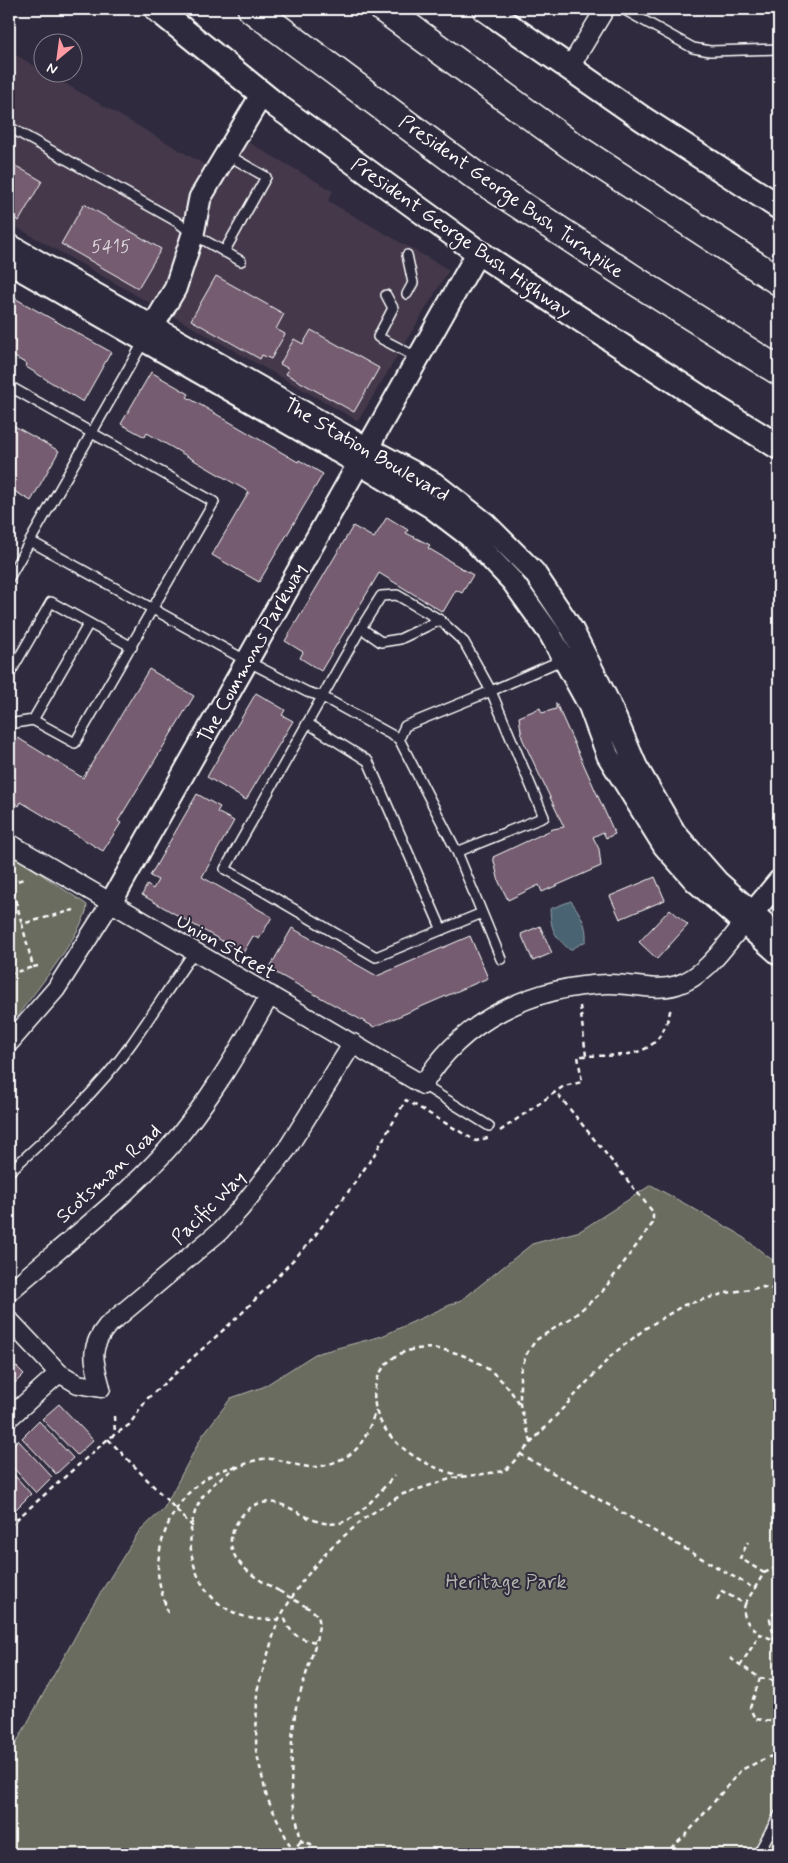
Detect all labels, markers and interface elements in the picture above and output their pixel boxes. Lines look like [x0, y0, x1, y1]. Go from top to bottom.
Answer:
north arrow [32, 32, 82, 82]
text: N [44, 58, 61, 79]
street label: President George Bush Turnpike [393, 109, 629, 286]
street label: President George Bush Highway [344, 152, 577, 327]
house number: 5415 [91, 235, 131, 259]
street label: The Station Boulevard [278, 392, 454, 509]
street label: The Commons Parkway [192, 559, 313, 749]
street label: Union Street [171, 908, 280, 987]
street label: Scotsman Road [51, 1118, 168, 1230]
street label: Pacific Way [166, 1165, 252, 1251]
park label: Heritage Park [445, 1569, 567, 1596]

